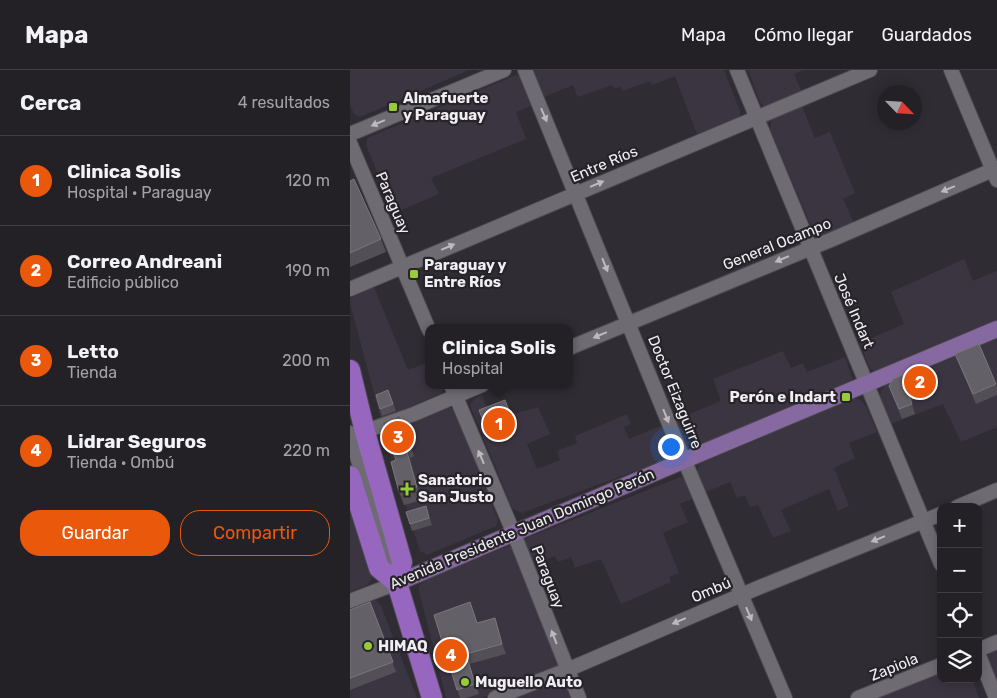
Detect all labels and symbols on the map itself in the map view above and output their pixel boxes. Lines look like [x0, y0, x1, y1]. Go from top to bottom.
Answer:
north arrow [877, 85, 922, 130]
place label: Almafuerte y Paraguay [403, 89, 489, 124]
marker: Almafuerte y Paraguay [387, 101, 399, 113]
one-way arrow [540, 108, 548, 122]
one-way arrow [371, 119, 385, 127]
street label: Entre Ríos [568, 142, 641, 186]
street label: Paraguay [372, 169, 414, 237]
one-way arrow [590, 180, 605, 188]
one-way arrow [940, 185, 955, 193]
street label: General Ocampo [720, 214, 834, 274]
one-way arrow [441, 243, 455, 251]
place label: Paraguay y Entre Ríos [424, 256, 506, 291]
one-way arrow [775, 256, 789, 264]
one-way arrow [602, 258, 610, 272]
marker: Paraguay y Entre Ríos [408, 268, 420, 280]
street label: José Indart [830, 271, 878, 351]
one-way arrow [593, 332, 607, 340]
street label: Doctor Eizaguirre [644, 333, 706, 451]
pin: 2 [904, 363, 936, 401]
place label: Perón e Indart [730, 388, 836, 406]
marker: Perón e Indart [840, 391, 852, 403]
pin: 1 [483, 405, 515, 443]
one-way arrow [662, 409, 670, 424]
pin: 3 [382, 418, 414, 456]
your location [658, 434, 684, 460]
one-way arrow [477, 449, 485, 464]
street label: Avenida Presidente Juan Domingo Perón [387, 465, 657, 593]
place label: Sanatorio San Justo [418, 471, 494, 506]
marker: Sanatorio San Justo [400, 482, 414, 496]
one-way arrow [871, 536, 885, 544]
street label: Paraguay [528, 543, 568, 611]
street label: Ombú [688, 574, 734, 606]
one-way arrow [746, 607, 754, 621]
one-way arrow [672, 618, 686, 626]
one-way arrow [550, 629, 558, 644]
pin: 4 [435, 636, 467, 674]
place label: HIMAQ [378, 637, 428, 655]
marker: HIMAQ [362, 640, 374, 652]
street label: Zapiola [867, 649, 921, 685]
place label: Muguello Auto [475, 673, 582, 691]
marker: Muguello Auto [459, 676, 471, 688]

